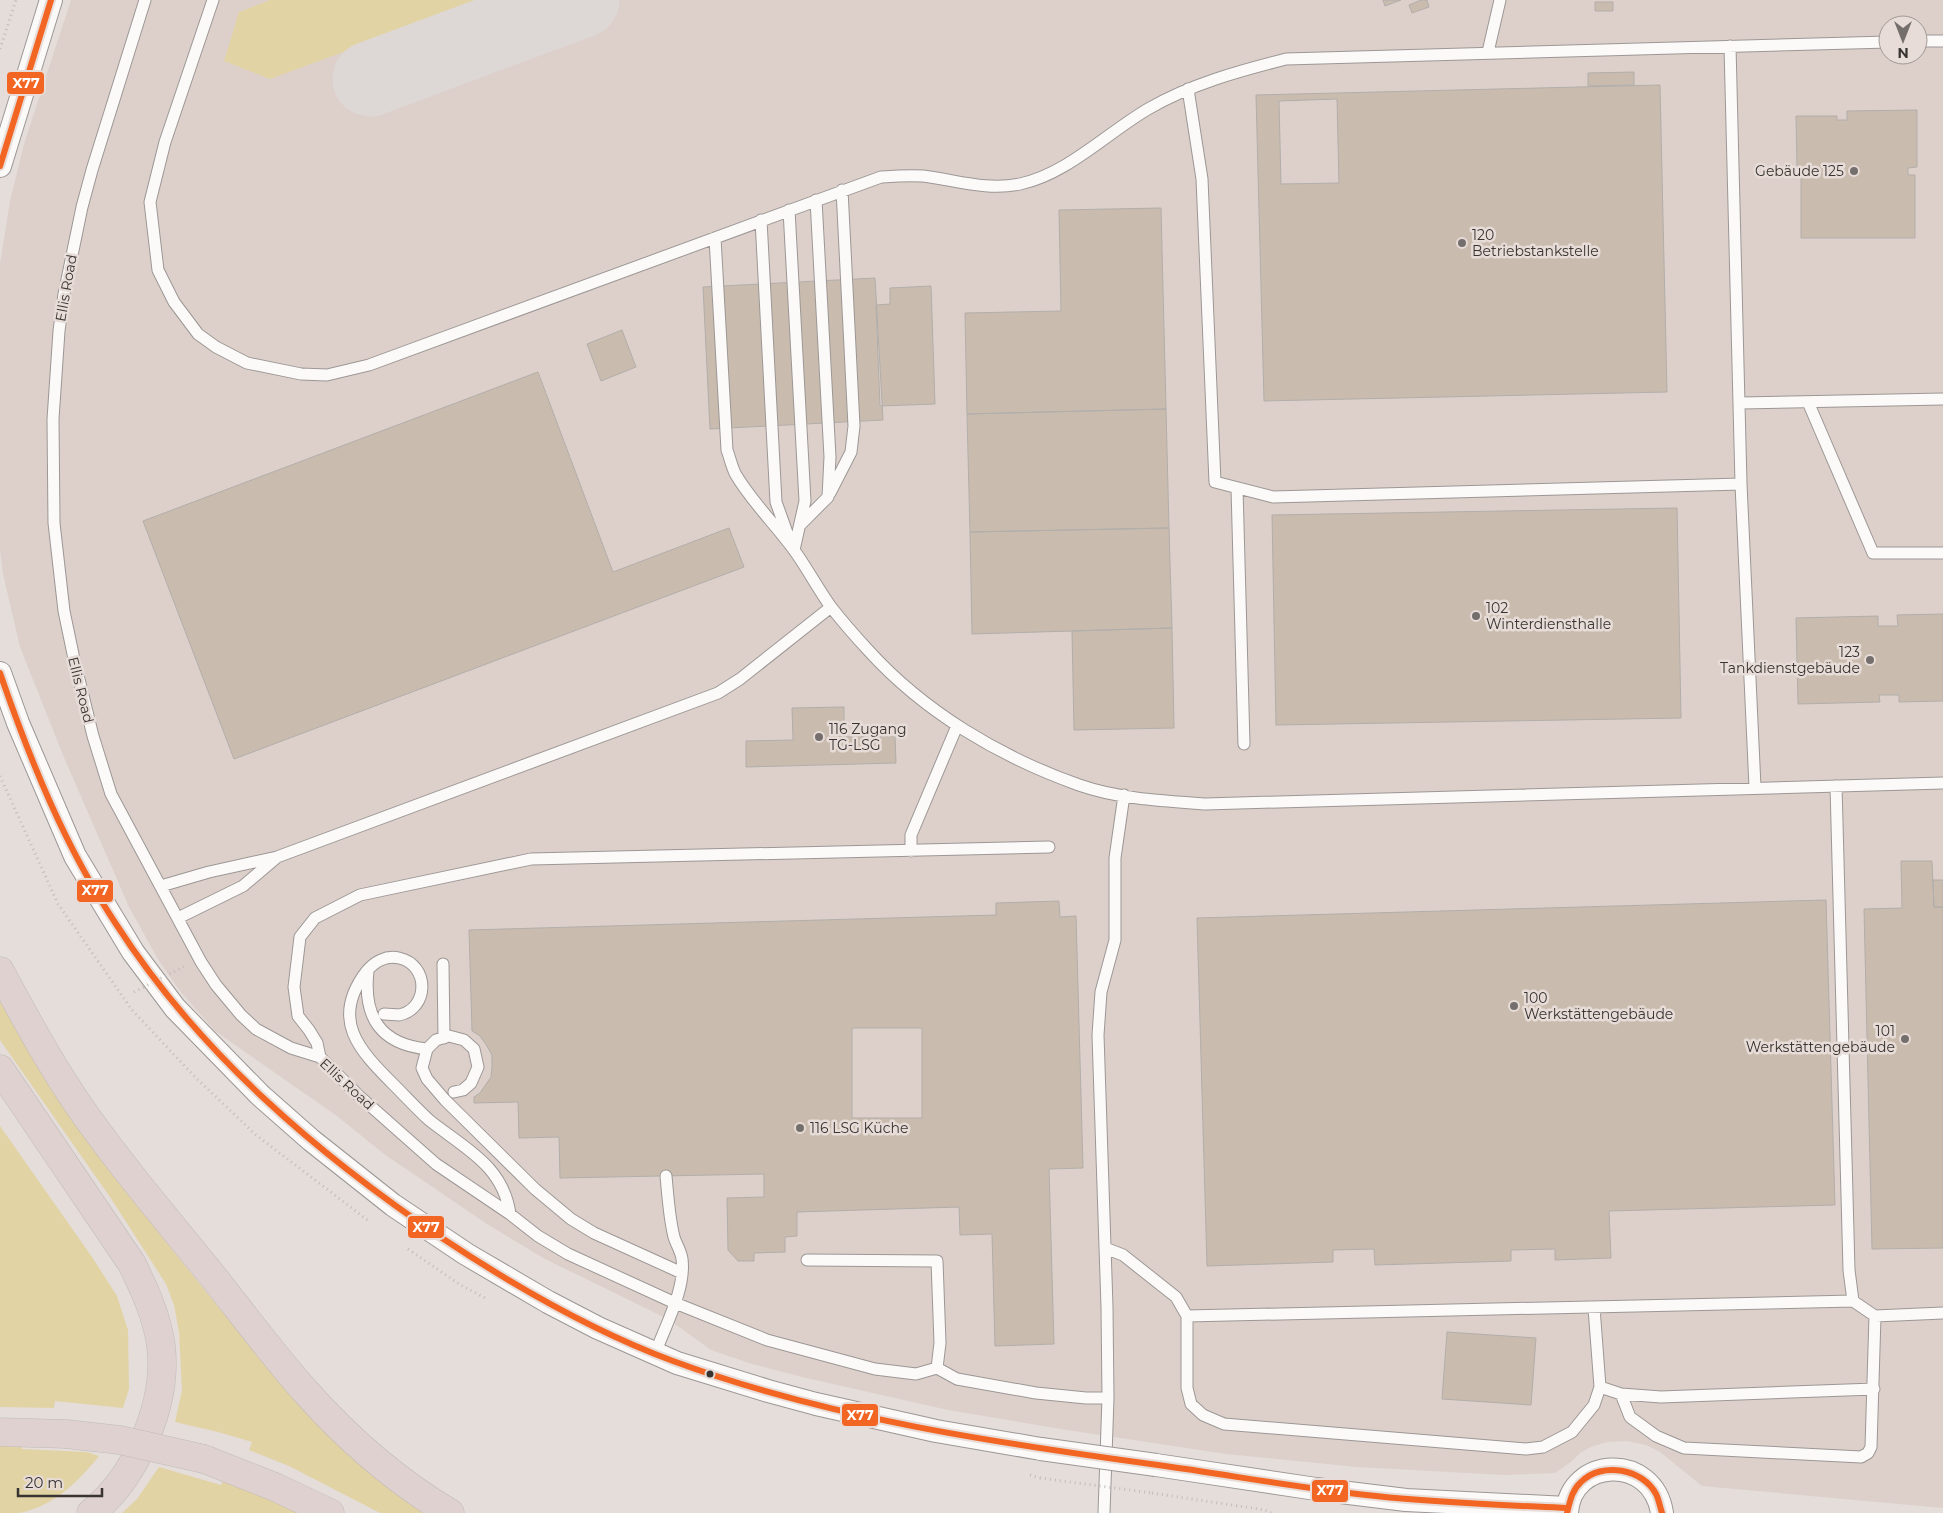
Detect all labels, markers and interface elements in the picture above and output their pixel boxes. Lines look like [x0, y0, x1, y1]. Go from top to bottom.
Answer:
north arrow [1878, 15, 1928, 65]
text: N [1897, 44, 1909, 62]
line badge: X77 [6, 71, 45, 95]
text: X77 [12, 74, 40, 92]
place label: Gebäude 125 [1755, 162, 1844, 180]
marker: Gebäude 125 [1848, 165, 1860, 177]
place label: 120 Betriebstankstelle [1472, 226, 1599, 260]
marker: 120 Betriebstankstelle [1456, 237, 1468, 249]
street label: Ellis Road [51, 253, 81, 323]
place label: 102 Winterdiensthalle [1486, 599, 1611, 633]
marker: 102 Winterdiensthalle [1470, 610, 1482, 622]
place label: 123 Tankdienstgebäude [1720, 643, 1860, 677]
marker: 123 Tankdienstgebäude [1864, 654, 1876, 666]
street label: Ellis Road [64, 655, 98, 725]
place label: 116 Zugang TG-LSG [829, 720, 907, 754]
marker: 116 Zugang TG-LSG [813, 731, 825, 743]
line badge: X77 [76, 879, 114, 903]
text: X77 [81, 881, 109, 899]
place label: 100 Werkstättengebäude [1524, 989, 1673, 1023]
marker: 100 Werkstättengebäude [1508, 1000, 1520, 1012]
place label: 101 Werkstättengebäude [1746, 1022, 1895, 1056]
marker: 101 Werkstättengebäude [1899, 1033, 1911, 1045]
street label: Ellis Road [316, 1054, 378, 1114]
place label: 116 LSG Küche [810, 1119, 908, 1137]
marker: 116 LSG Küche [794, 1122, 806, 1134]
line badge: X77 [407, 1215, 445, 1239]
text: X77 [412, 1218, 440, 1236]
unlabelled marker [705, 1369, 715, 1379]
line badge: X77 [841, 1403, 879, 1427]
text: X77 [846, 1406, 874, 1424]
scale bar [18, 1466, 101, 1498]
text: 20 m [25, 1473, 63, 1492]
line badge: X77 [1311, 1479, 1349, 1503]
text: X77 [1316, 1481, 1344, 1499]

